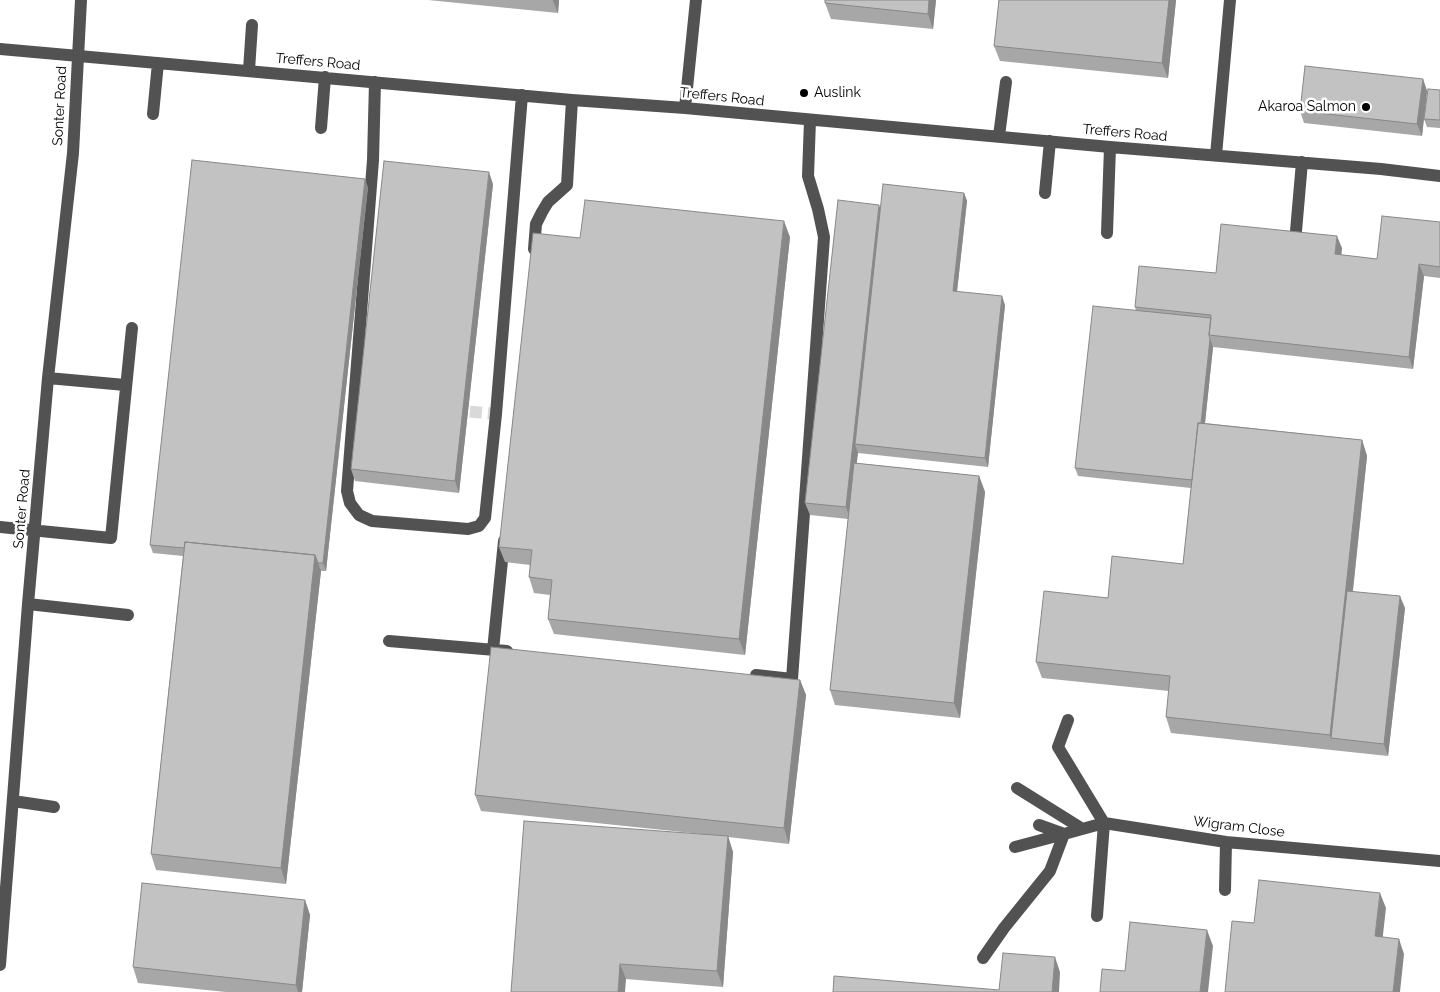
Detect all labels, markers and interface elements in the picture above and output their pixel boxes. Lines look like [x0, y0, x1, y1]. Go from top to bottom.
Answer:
street label: Treffers Road [275, 50, 361, 74]
street label: Sonter Road [50, 66, 70, 146]
street label: Treffers Road [679, 84, 765, 110]
place label: Auslink [814, 85, 861, 101]
marker: Auslink [798, 87, 810, 99]
place label: Akaroa Salmon [1258, 99, 1356, 115]
marker: Akaroa Salmon [1360, 101, 1372, 113]
street label: Treffers Road [1082, 121, 1168, 145]
street label: Sonter Road [10, 469, 34, 549]
street label: Wigram Close [1192, 813, 1286, 841]

